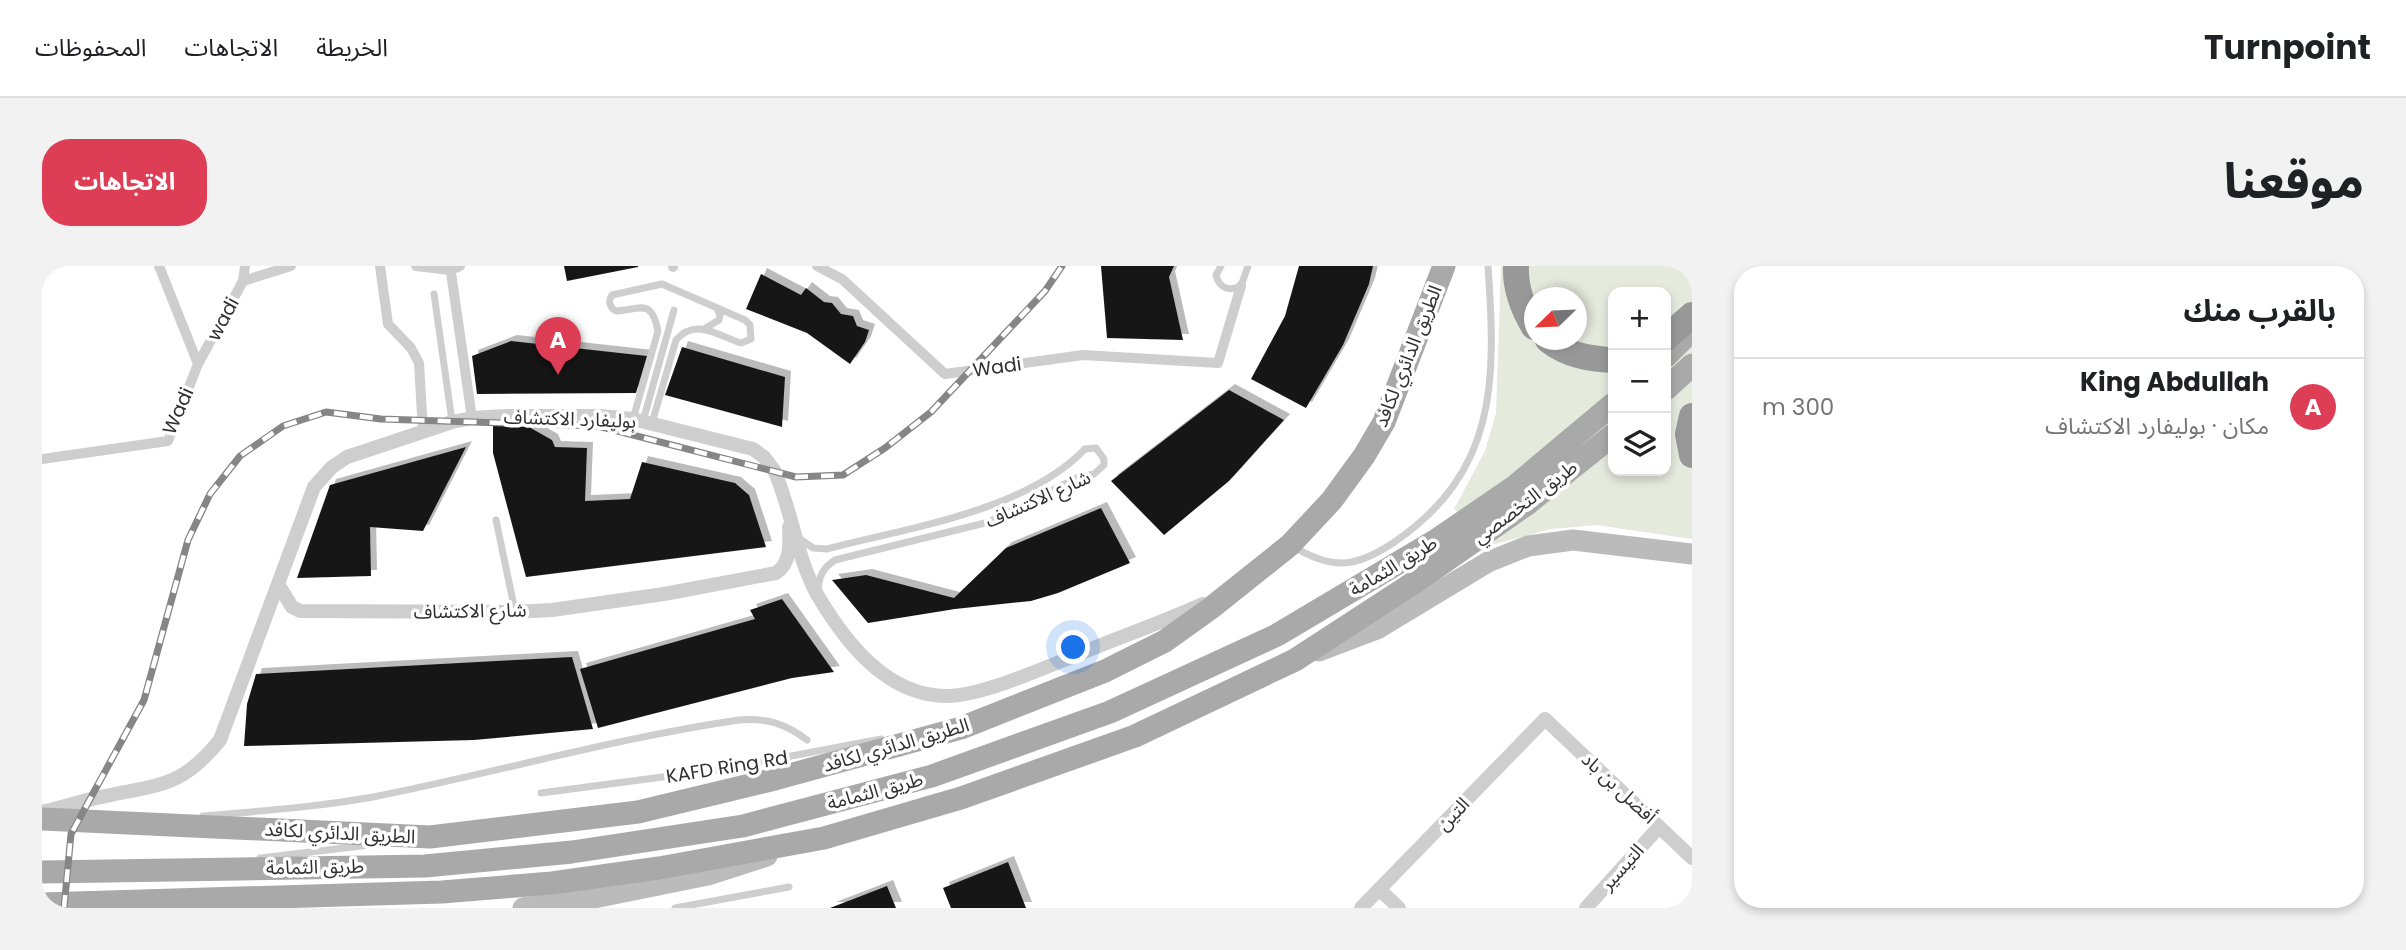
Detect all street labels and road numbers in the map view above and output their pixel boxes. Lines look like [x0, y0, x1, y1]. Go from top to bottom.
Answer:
street label: الطريق الدائري لكافد [1367, 281, 1450, 432]
street label: wadi [200, 292, 246, 346]
street label: Wadi [971, 350, 1023, 384]
street label: Wadi [156, 383, 200, 439]
street label: بوليفارد الاكتشاف [503, 403, 637, 435]
street label: طريق التخصصي [1467, 454, 1584, 551]
street label: شارع الاكتشاف [981, 464, 1095, 534]
street label: طريق الثمامة [1344, 529, 1442, 603]
street label: شارع الاكتشاف [413, 597, 527, 625]
street label: الطريق الدائري لكافد [820, 711, 973, 780]
street label: KAFD Ring Rd [664, 744, 790, 790]
street label: أفضل بن باد [1576, 746, 1663, 830]
street label: طريق الثمامة [824, 765, 926, 817]
street label: التين [1430, 791, 1476, 837]
street label: الطريق الدائري لكافد [264, 816, 416, 852]
street label: التيسير [1593, 838, 1650, 897]
street label: طريق الثمامة [266, 853, 364, 881]

